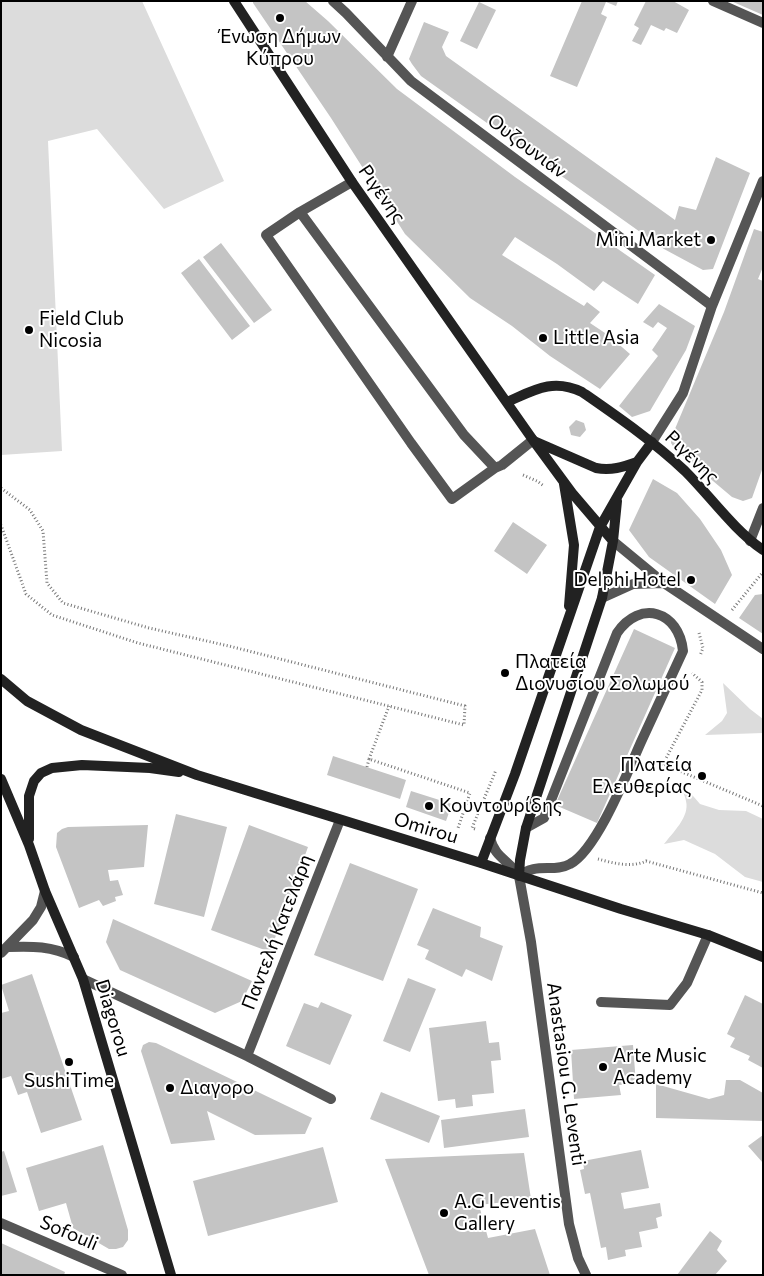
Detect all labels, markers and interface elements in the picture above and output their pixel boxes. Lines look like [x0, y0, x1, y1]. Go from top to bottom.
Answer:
marker: Ένωση Δήμων Κύπρου [274, 12, 286, 24]
place label: Ένωση Δήμων Κύπρου [219, 26, 341, 70]
street label: Ουζουνιάν [483, 109, 571, 183]
street label: Ριγένης [354, 160, 410, 228]
place label: Mini Market [595, 229, 701, 251]
marker: Mini Market [705, 234, 717, 246]
place label: Field Club Nicosia [39, 308, 124, 352]
marker: Field Club Nicosia [23, 324, 35, 336]
place label: Little Asia [553, 327, 639, 349]
marker: Little Asia [537, 332, 549, 344]
street label: Ριγένης [660, 426, 724, 488]
place label: Delphi Hotel [574, 569, 681, 591]
marker: Delphi Hotel [685, 574, 697, 586]
place label: Πλατεία Διονυσίου Σολωμού [515, 651, 689, 695]
marker: Πλατεία Διονυσίου Σολωμού [499, 667, 511, 679]
place label: Πλατεία Ελευθερίας [592, 754, 692, 798]
marker: Πλατεία Ελευθερίας [696, 770, 708, 782]
place label: Κουντουρίδης [439, 795, 562, 817]
marker: Κουντουρίδης [423, 800, 435, 812]
street label: Omirou [391, 807, 461, 849]
street label: Παντελή Κατελάρη [237, 851, 317, 1013]
street label: Diagorou [90, 977, 136, 1059]
street label: Anastasiou G. Leventi [542, 981, 590, 1167]
place label: Arte Music Academy [613, 1045, 707, 1089]
marker: SushiTime [63, 1056, 75, 1068]
marker: Arte Music Academy [597, 1061, 609, 1073]
place label: SushiTime [24, 1070, 114, 1092]
place label: Διαγορο [180, 1077, 254, 1099]
marker: Διαγορο [164, 1082, 176, 1094]
place label: A.G Leventis Gallery [454, 1191, 561, 1235]
marker: A.G Leventis Gallery [438, 1207, 450, 1219]
street label: Sofouli [36, 1211, 102, 1255]

